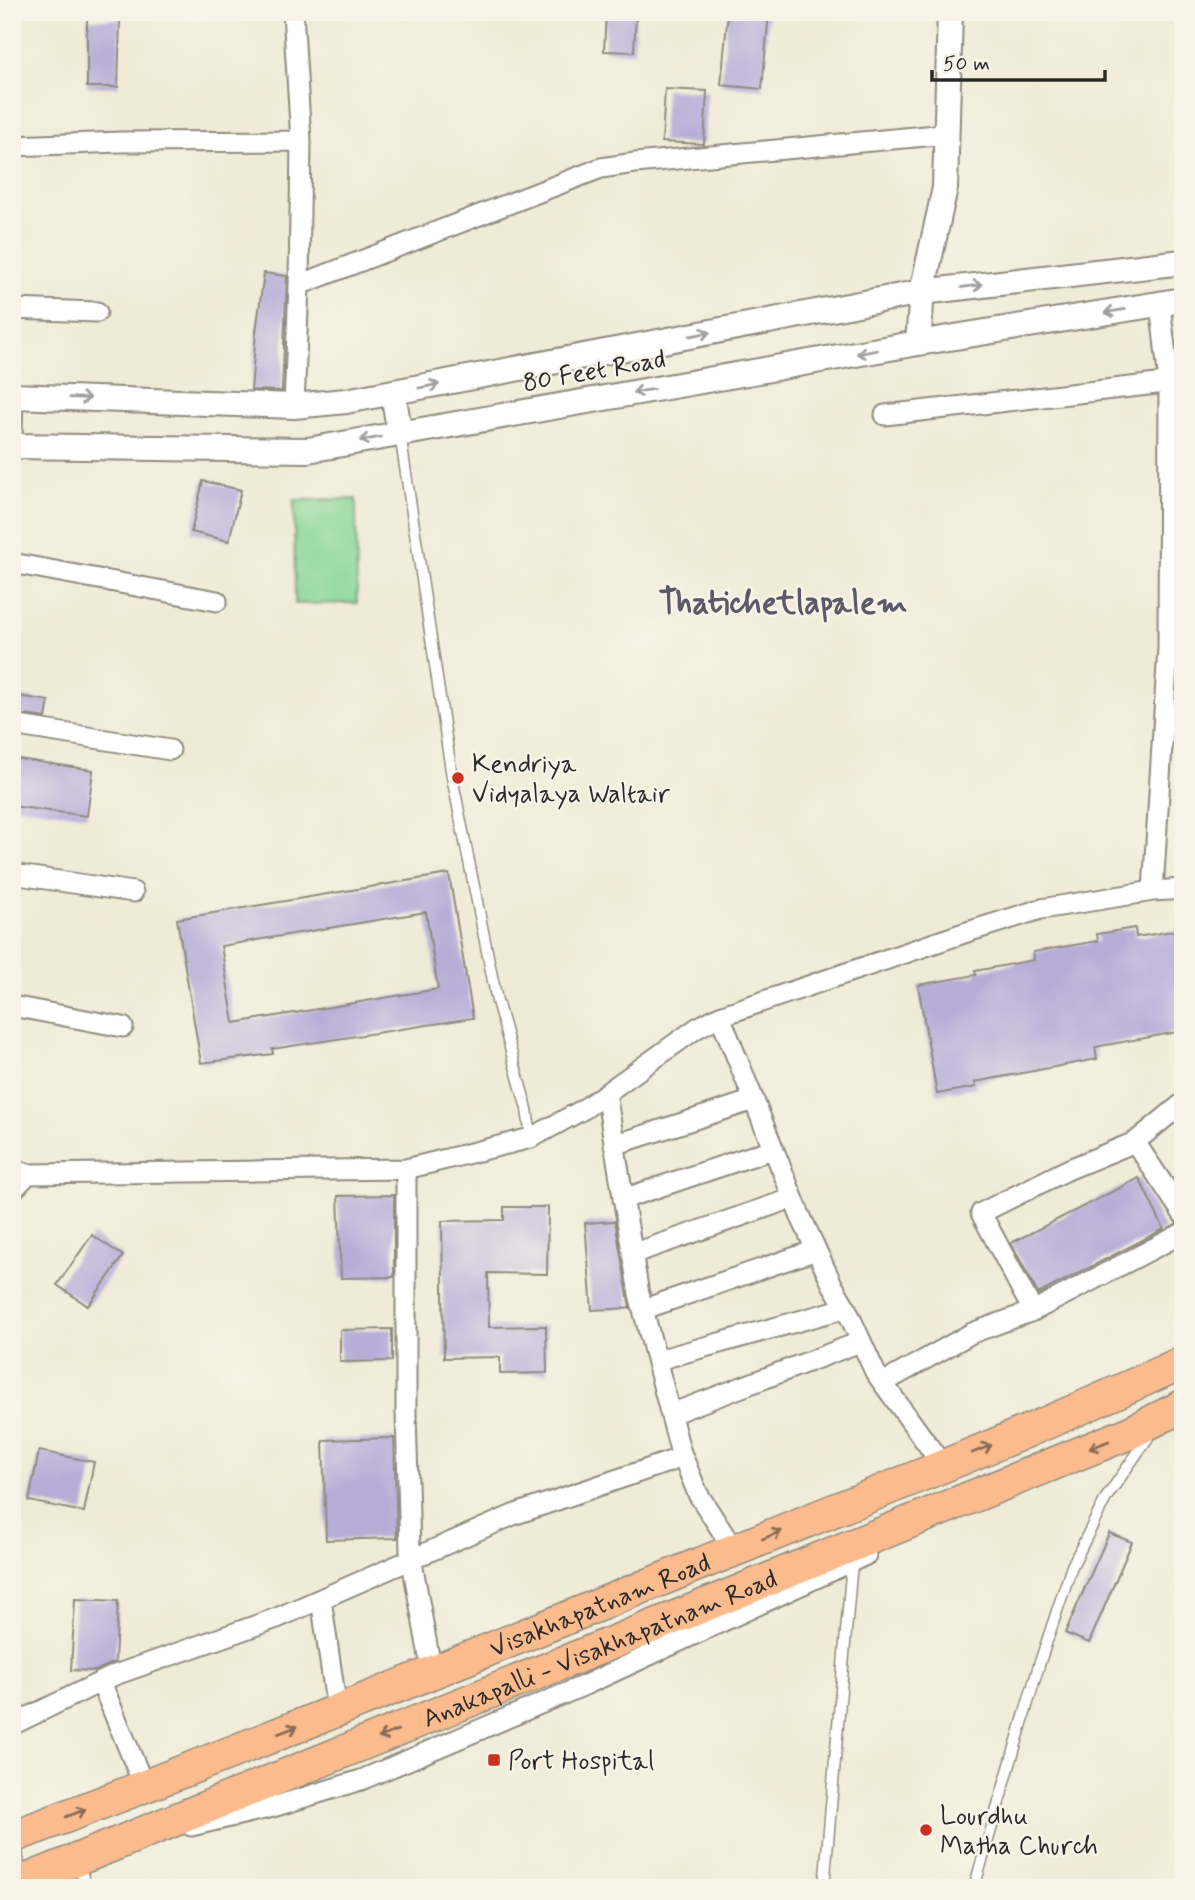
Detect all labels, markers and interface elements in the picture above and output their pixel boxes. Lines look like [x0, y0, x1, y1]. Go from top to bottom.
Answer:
scale bar [932, 38, 1106, 82]
text: 50 m [943, 50, 990, 78]
one-way arrow [961, 279, 983, 292]
one-way arrow [1104, 305, 1127, 318]
one-way arrow [688, 327, 711, 340]
street label: 80 Feet Road [520, 343, 668, 401]
one-way arrow [856, 346, 879, 359]
one-way arrow [417, 379, 440, 392]
one-way arrow [632, 385, 655, 398]
one-way arrow [69, 392, 92, 405]
one-way arrow [359, 433, 382, 446]
district label: Thatichetlapalem [658, 582, 908, 626]
place label: Kendriya Vidyalaya Waltair [472, 748, 671, 812]
marker: Kendriya Vidyalaya Waltair [450, 770, 466, 786]
one-way arrow [1088, 1440, 1110, 1453]
one-way arrow [971, 1442, 993, 1455]
one-way arrow [760, 1528, 782, 1541]
street label: Visakhapatnam Road [485, 1546, 716, 1666]
street label: Anakapalli - Visakhapatnam Road [418, 1563, 783, 1737]
one-way arrow [276, 1722, 298, 1735]
one-way arrow [378, 1728, 400, 1741]
place label: Port Hospital [508, 1745, 654, 1779]
marker: Port Hospital [486, 1752, 502, 1768]
place label: Lourdhu Matha Church [940, 1800, 1098, 1864]
one-way arrow [64, 1805, 86, 1818]
marker: Lourdhu Matha Church [918, 1822, 934, 1838]

